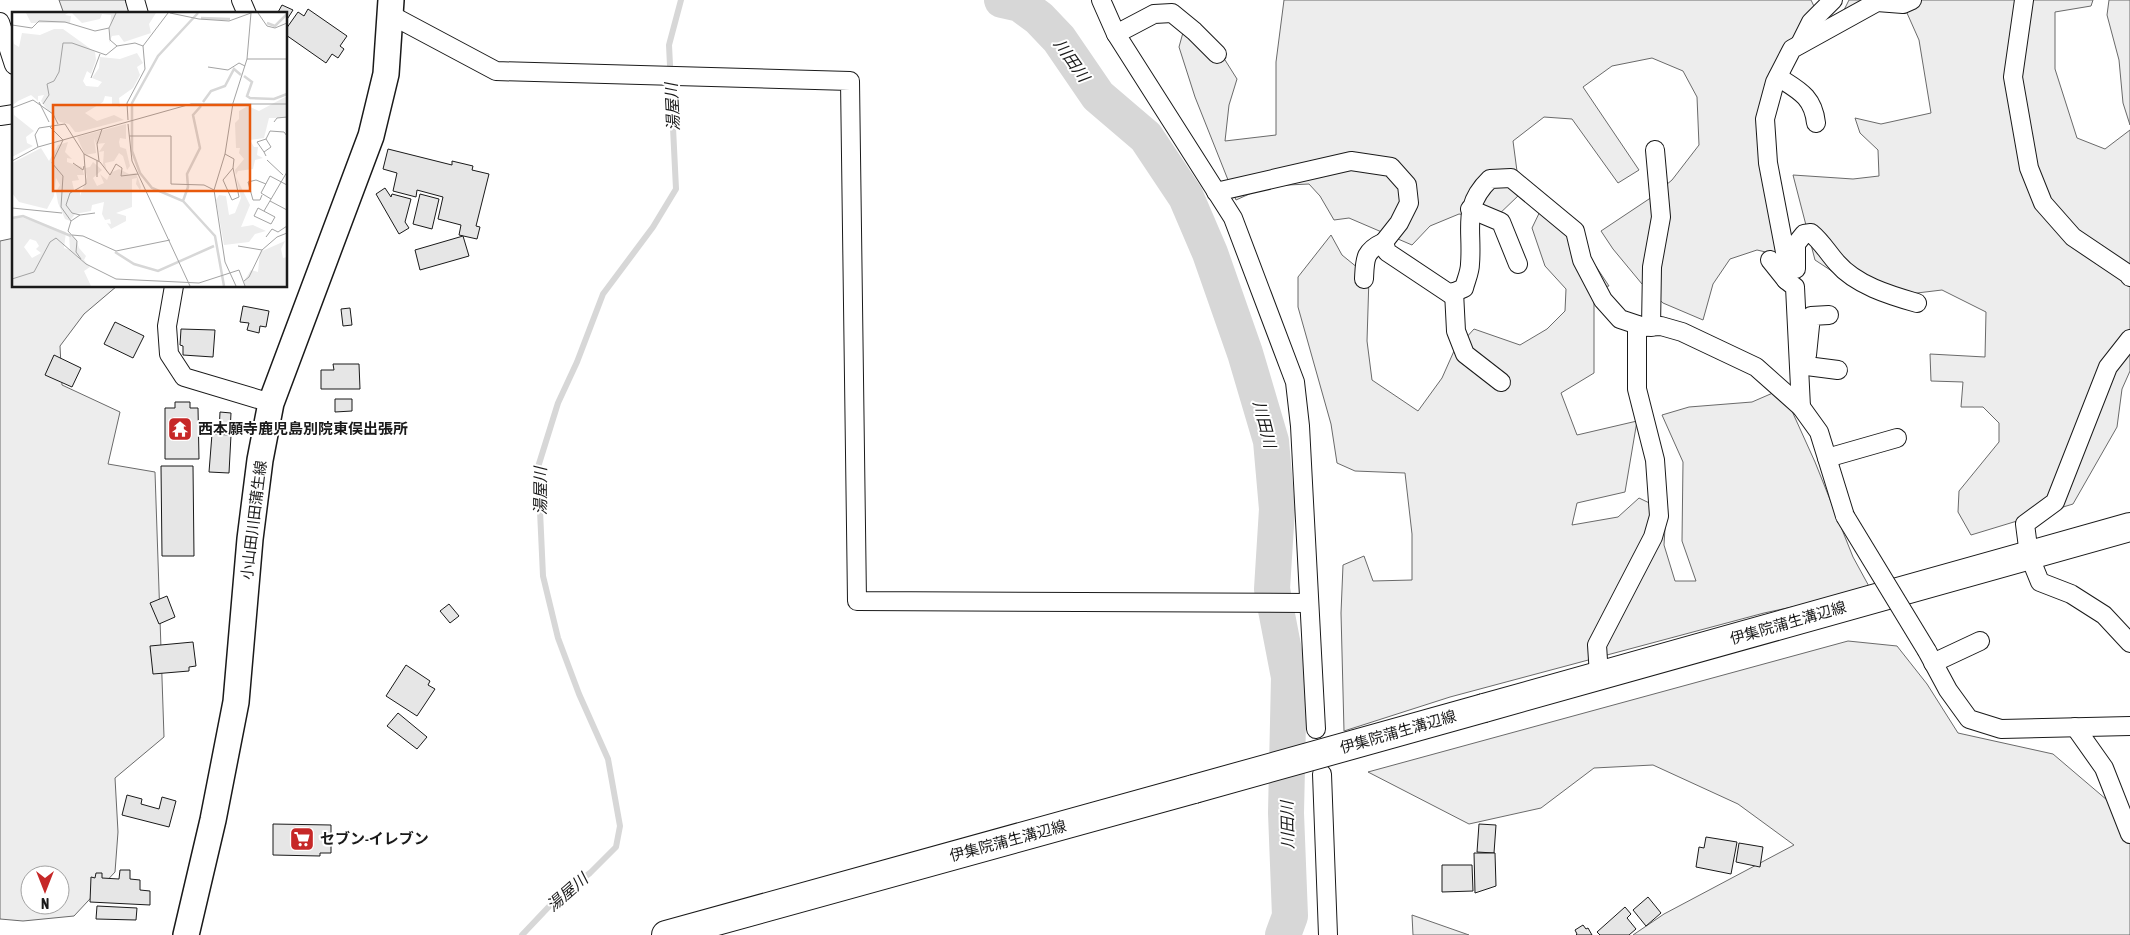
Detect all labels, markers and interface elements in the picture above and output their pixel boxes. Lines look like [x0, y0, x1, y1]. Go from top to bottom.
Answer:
inset map [12, 12, 288, 288]
water label: 川田川 [1051, 35, 1094, 86]
water label: 湯屋川 [662, 81, 682, 131]
water label: 川田川 [1250, 399, 1280, 451]
temple icon: 西本願寺鹿児島別院東俣出張所 [167, 416, 193, 442]
place label: 西本願寺鹿児島別院東俣出張所 [198, 420, 408, 437]
street label: 小山田川田蒲生線 [238, 459, 269, 581]
water label: 湯屋川 [531, 465, 549, 515]
street label: 伊集院蒲生溝辺線 [1728, 598, 1848, 647]
street label: 伊集院蒲生溝辺線 [1338, 707, 1458, 756]
water label: 川田川 [1278, 799, 1296, 849]
street label: 伊集院蒲生溝辺線 [948, 817, 1068, 864]
supermarket icon: セブン-イレブン [289, 826, 315, 852]
place label: セブン-イレブン [320, 830, 429, 847]
north arrow [20, 865, 70, 915]
water label: 湯屋川 [543, 868, 593, 915]
text: N [41, 895, 49, 911]

